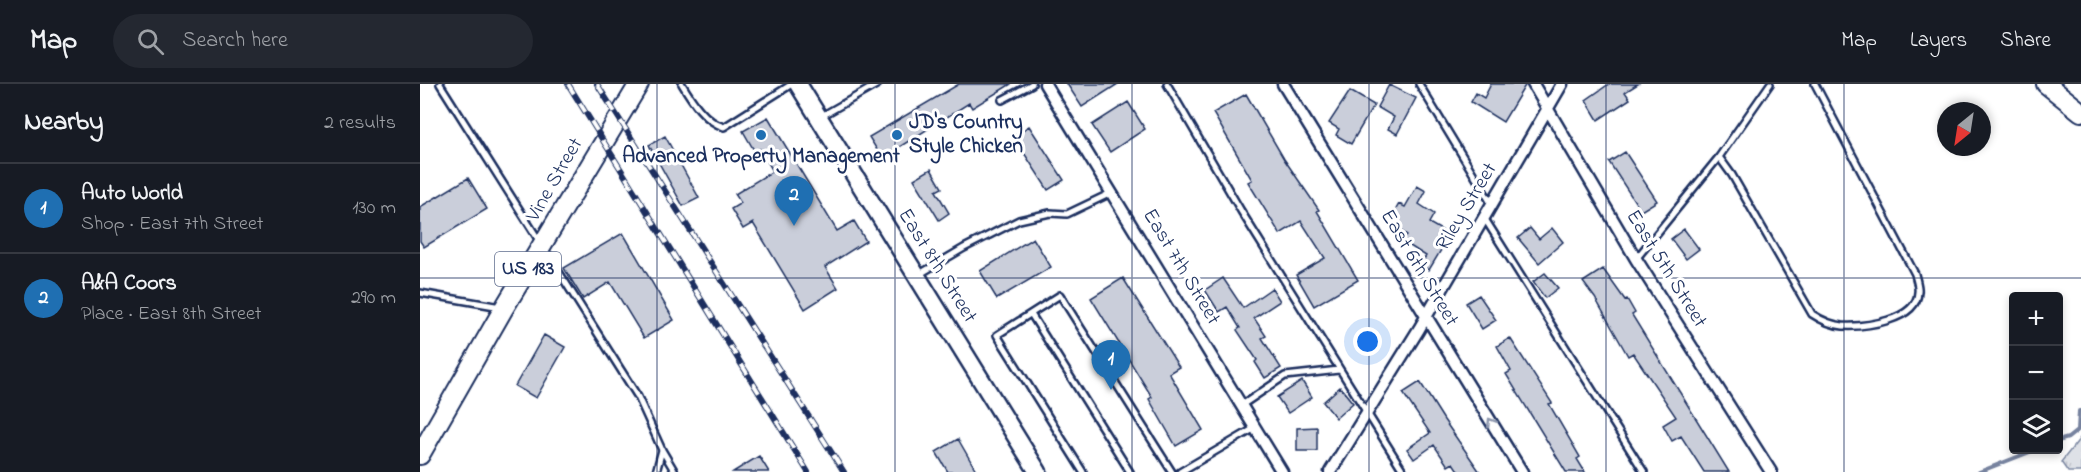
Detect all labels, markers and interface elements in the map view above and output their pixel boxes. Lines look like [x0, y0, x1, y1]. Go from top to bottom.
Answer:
search box [113, 14, 533, 68]
text: Map [30, 21, 77, 62]
icon: search [134, 25, 167, 58]
text: Search here [182, 25, 288, 57]
text: Map [1841, 26, 1877, 56]
text: Layers [1910, 26, 1967, 56]
text: Share [2000, 26, 2051, 56]
north arrow [1937, 102, 1991, 156]
text: Nearby [24, 104, 103, 142]
place label: JD's Country Style Chicken [909, 108, 1023, 164]
text: 2 results [324, 109, 396, 138]
marker: Advanced Property Management [754, 128, 768, 142]
marker: JD's Country Style Chicken [890, 128, 904, 142]
street label: Vine Street [518, 132, 591, 228]
place label: Advanced Property Management [622, 142, 901, 174]
street label: Riley Street [1429, 157, 1507, 258]
pin: 2 [774, 176, 814, 226]
text: Auto World [81, 178, 183, 210]
text: 1 [40, 194, 47, 223]
text: 130 m [352, 194, 396, 223]
street label: East 8th Street [890, 203, 984, 329]
street label: East 7th Street [1134, 203, 1228, 331]
street label: East 6th Street [1372, 204, 1466, 332]
street label: East 5th Street [1618, 204, 1714, 334]
text: Shop · East 7th Street [81, 210, 264, 239]
road number: US 183 [495, 252, 561, 286]
text: A&A Coors [81, 268, 177, 300]
text: 2 [39, 284, 48, 313]
text: 290 m [351, 284, 396, 313]
map controls [2009, 292, 2063, 454]
button: + [2009, 292, 2063, 346]
text: Place · East 8th Street [81, 300, 262, 329]
your location [1353, 327, 1382, 356]
pin: 1 [1092, 340, 1130, 390]
button: − [2009, 346, 2063, 400]
button: layers [2009, 400, 2063, 454]
one-way arrow [1487, 418, 1498, 429]

